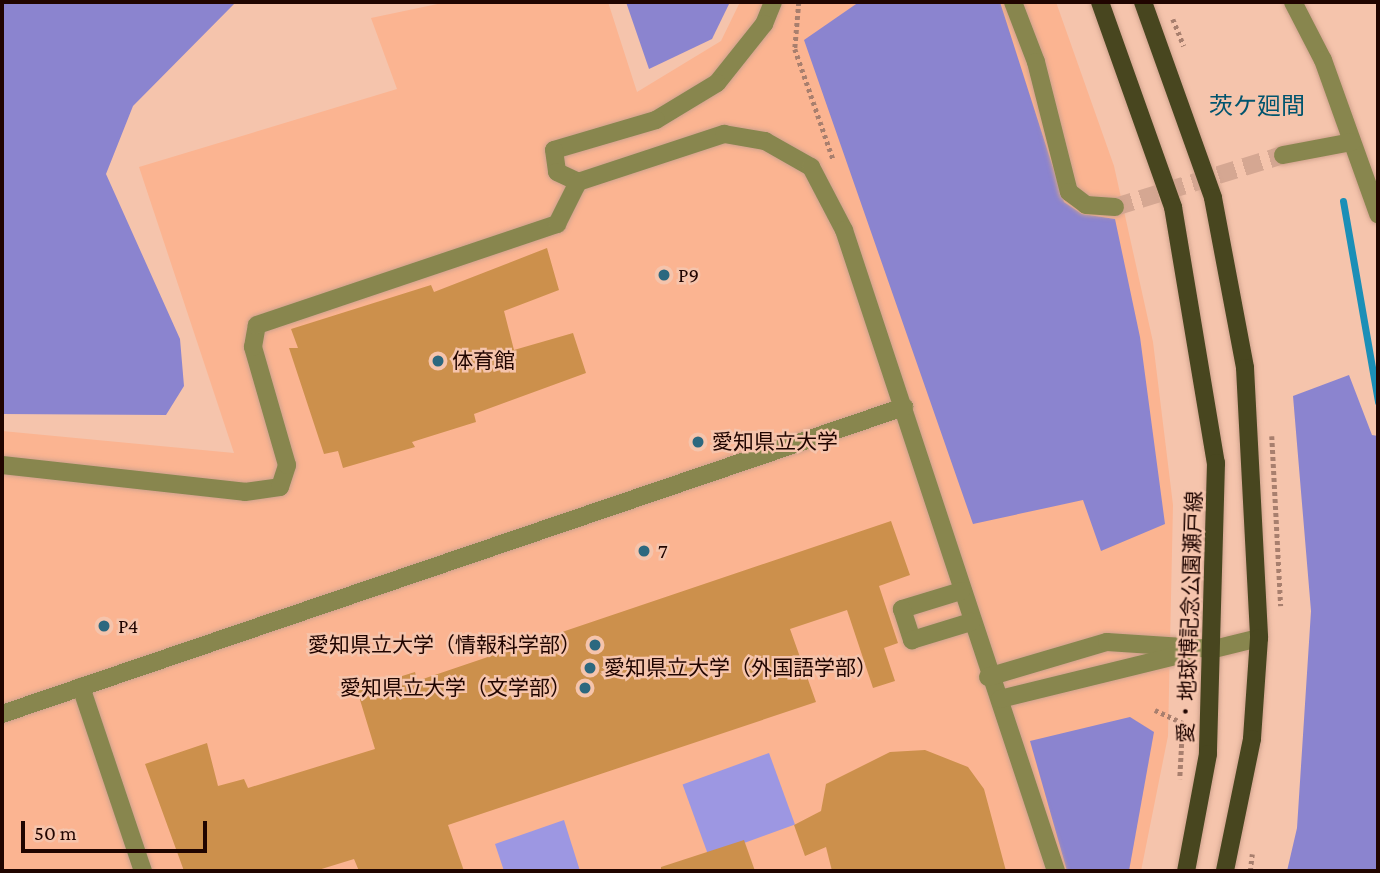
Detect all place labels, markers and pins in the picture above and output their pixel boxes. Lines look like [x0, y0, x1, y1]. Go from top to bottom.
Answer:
place label: P9 [678, 262, 699, 288]
marker: P9 [656, 267, 672, 283]
place label: 体育館 [452, 348, 515, 374]
marker: 体育館 [430, 353, 446, 369]
place label: 愛知県立大学 [712, 429, 838, 455]
marker: 愛知県立大学 [690, 434, 706, 450]
place label: 7 [658, 538, 668, 564]
marker: 7 [636, 543, 652, 559]
place label: P4 [118, 613, 139, 639]
marker: P4 [96, 618, 112, 634]
place label: 愛知県立大学（情報科学部） [308, 632, 581, 658]
marker: 愛知県立大学（情報科学部） [587, 637, 603, 653]
place label: 愛知県立大学（外国語学部） [604, 655, 877, 681]
marker: 愛知県立大学（外国語学部） [582, 660, 598, 676]
place label: 愛知県立大学（文学部） [340, 675, 571, 701]
marker: 愛知県立大学（文学部） [577, 680, 593, 696]

